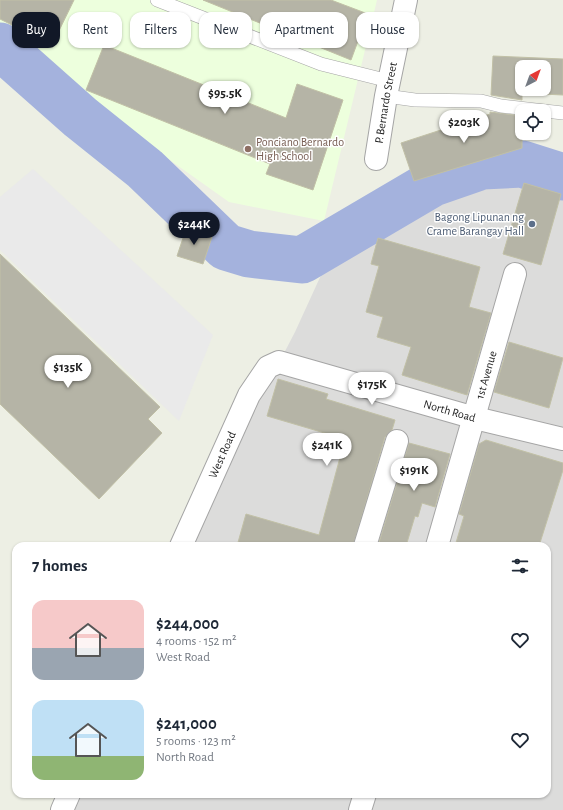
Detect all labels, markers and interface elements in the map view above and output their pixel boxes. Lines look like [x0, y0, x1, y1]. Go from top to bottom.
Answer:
chip: Buy [12, 12, 60, 48]
chip: Rent [68, 12, 122, 48]
chip: Filters [130, 12, 191, 48]
chip: New [199, 12, 252, 48]
chip: Apartment [260, 12, 348, 48]
chip: House [356, 12, 419, 48]
north arrow [515, 60, 551, 96]
map controls [515, 60, 551, 140]
street label: P. Bernardo Street [373, 61, 399, 144]
pin: $95.5K [192, 81, 258, 115]
text: $95.5K [208, 87, 242, 100]
button: locate [515, 104, 551, 140]
pin: $203K [436, 110, 492, 144]
text: $203K [448, 116, 480, 129]
place label: Ponciano Bernardo High School [256, 136, 344, 162]
marker: Ponciano Bernardo High School [243, 144, 253, 154]
place label: Bagong Lipunan ng Crame Barangay Hall [427, 211, 524, 238]
pin: $244K [166, 212, 222, 246]
text: $244K [178, 218, 210, 231]
marker: Bagong Lipunan ng Crame Barangay Hall [527, 219, 537, 229]
street label: 1st Avenue [473, 349, 499, 400]
pin: $135K [40, 355, 96, 389]
text: $135K [53, 361, 83, 374]
pin: $175K [344, 372, 400, 406]
text: $175K [357, 378, 387, 391]
street label: North Road [422, 398, 477, 424]
street label: West Road [206, 430, 238, 480]
pin: $241K [299, 433, 355, 467]
text: $241K [312, 439, 342, 452]
pin: $191K [386, 458, 442, 492]
text: $191K [399, 464, 429, 477]
icon: filters [509, 555, 531, 577]
text: 7 homes [32, 557, 88, 574]
text: $244,000 [156, 615, 219, 632]
icon: home [64, 616, 112, 664]
icon: heart [509, 629, 531, 651]
text: 4 rooms · 152 m² [156, 635, 237, 648]
text: West Road [156, 651, 210, 664]
text: $241,000 [156, 715, 217, 732]
icon: home [64, 716, 112, 764]
icon: heart [509, 729, 531, 751]
text: 5 rooms · 123 m² [156, 735, 236, 748]
text: North Road [156, 751, 214, 764]

